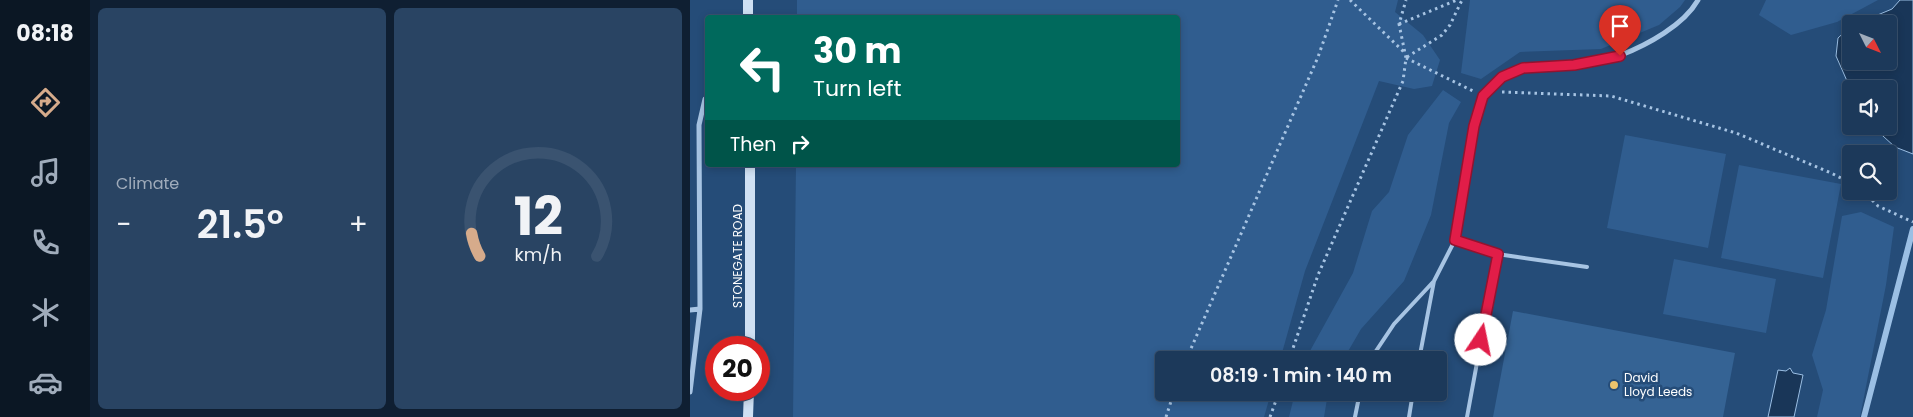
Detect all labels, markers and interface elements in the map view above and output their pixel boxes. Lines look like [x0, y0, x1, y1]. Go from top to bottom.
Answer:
pin [1599, 5, 1641, 56]
icon: arrive [1606, 12, 1634, 40]
north arrow [1842, 15, 1898, 70]
map controls [1842, 15, 1897, 200]
text: 08:18 [16, 18, 74, 49]
text: 30 m [813, 26, 901, 75]
icon: left [730, 35, 795, 100]
text: Turn left [813, 73, 901, 104]
button: sound [1842, 80, 1897, 135]
icon: directions [28, 85, 63, 120]
icon: right [786, 130, 814, 158]
text: Then [730, 131, 776, 158]
button: search [1842, 145, 1897, 200]
icon: music [28, 155, 63, 190]
text: Climate [116, 172, 179, 195]
text: 12 [513, 180, 563, 253]
text: 21.5° [197, 198, 284, 251]
street label: STONEGATE ROAD [729, 204, 746, 308]
text: − [116, 205, 131, 244]
text: + [349, 205, 368, 244]
icon: phone [28, 225, 63, 260]
text: km/h [514, 242, 562, 267]
icon: climate [28, 295, 63, 330]
position arrow [1454, 313, 1506, 365]
speed limit sign: 20 [705, 336, 770, 401]
text: 08:19 · 1 min · 140 m [1210, 362, 1392, 389]
icon: car [28, 365, 63, 400]
place label: David Lloyd Leeds [1624, 369, 1692, 400]
marker: David Lloyd Leeds [1608, 379, 1620, 391]

